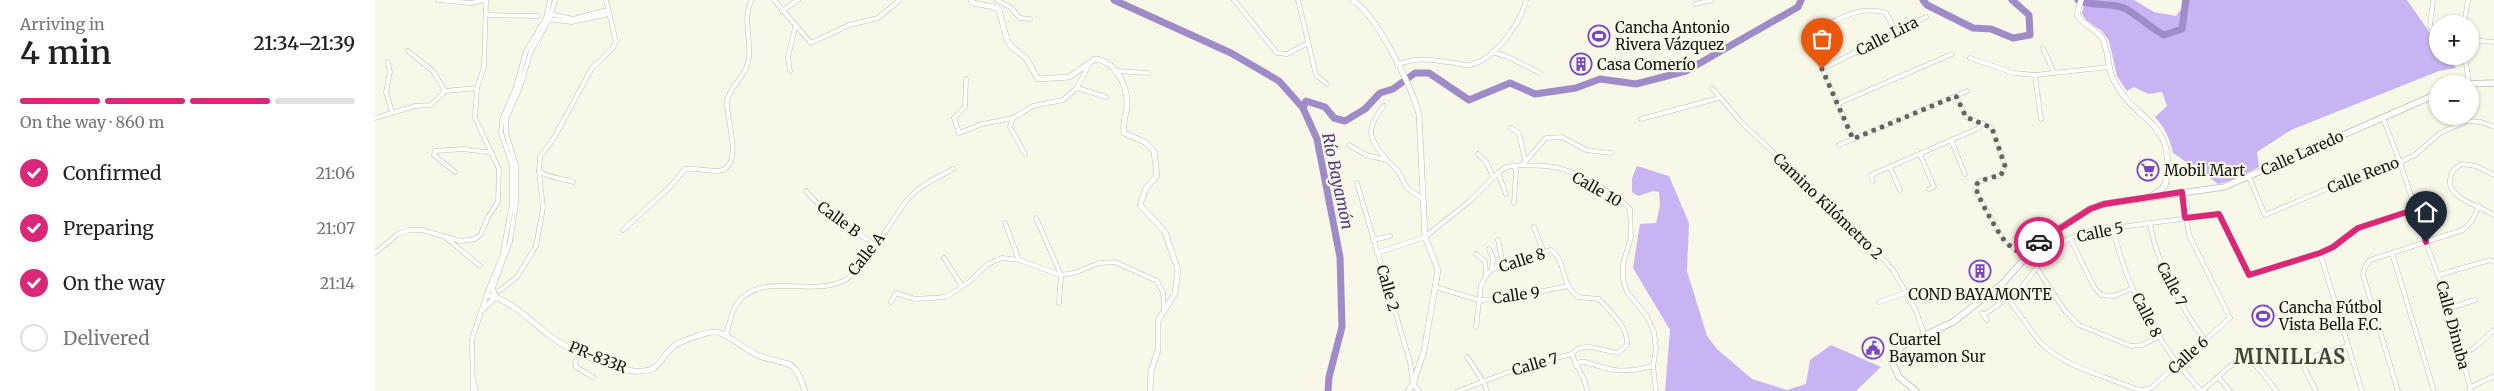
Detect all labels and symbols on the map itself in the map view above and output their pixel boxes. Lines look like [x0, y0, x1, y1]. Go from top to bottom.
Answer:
street label: Calle Lira [1853, 12, 1921, 60]
place label: Cancha Antonio Rivera Vázquez [1615, 18, 1730, 54]
pin [1801, 18, 1843, 69]
sports icon: Cancha Antonio Rivera Vázquez [1587, 24, 1611, 48]
building icon: Casa Comerío [1569, 52, 1593, 76]
place label: Casa Comerío [1597, 55, 1696, 74]
street label: Calle Laredo [2258, 126, 2347, 180]
water label: Río Bayamón [1318, 131, 1358, 231]
street label: Camino Kilómetro 2 [1769, 149, 1887, 263]
street label: Calle Reno [2324, 153, 2402, 197]
supermarket icon: Mobil Mart [2136, 158, 2160, 182]
place label: Mobil Mart [2164, 161, 2245, 180]
street label: Calle 10 [1569, 167, 1625, 211]
pin [2405, 191, 2447, 242]
street label: Calle B [814, 197, 864, 241]
courier [2014, 217, 2064, 267]
street label: Calle 5 [2075, 218, 2125, 246]
street label: Calle A [843, 228, 889, 279]
street label: Calle 8 [1496, 244, 1548, 276]
building icon: COND BAYAMONTE [1968, 259, 1992, 283]
street label: Calle 7 [2153, 259, 2191, 310]
street label: Calle 2 [1372, 262, 1404, 314]
street label: Calle Dinuba [2432, 279, 2474, 371]
street label: Calle 9 [1491, 282, 1541, 308]
place label: COND BAYAMONTE [1908, 285, 2052, 304]
street label: Calle 8 [2128, 289, 2166, 341]
place label: Cancha Fútbol Vista Bella F.C. [2278, 298, 2383, 334]
sports icon: Cancha Fútbol Vista Bella F.C. [2251, 304, 2275, 328]
place label: Cuartel Bayamon Sur [1889, 330, 1986, 366]
street label: Calle 6 [2164, 332, 2212, 378]
public building icon: Cuartel Bayamon Sur [1861, 336, 1885, 360]
street label: PR-833R [566, 337, 630, 377]
district label: MINILLAS [2234, 344, 2346, 369]
street label: Calle 7 [1510, 348, 1561, 380]

